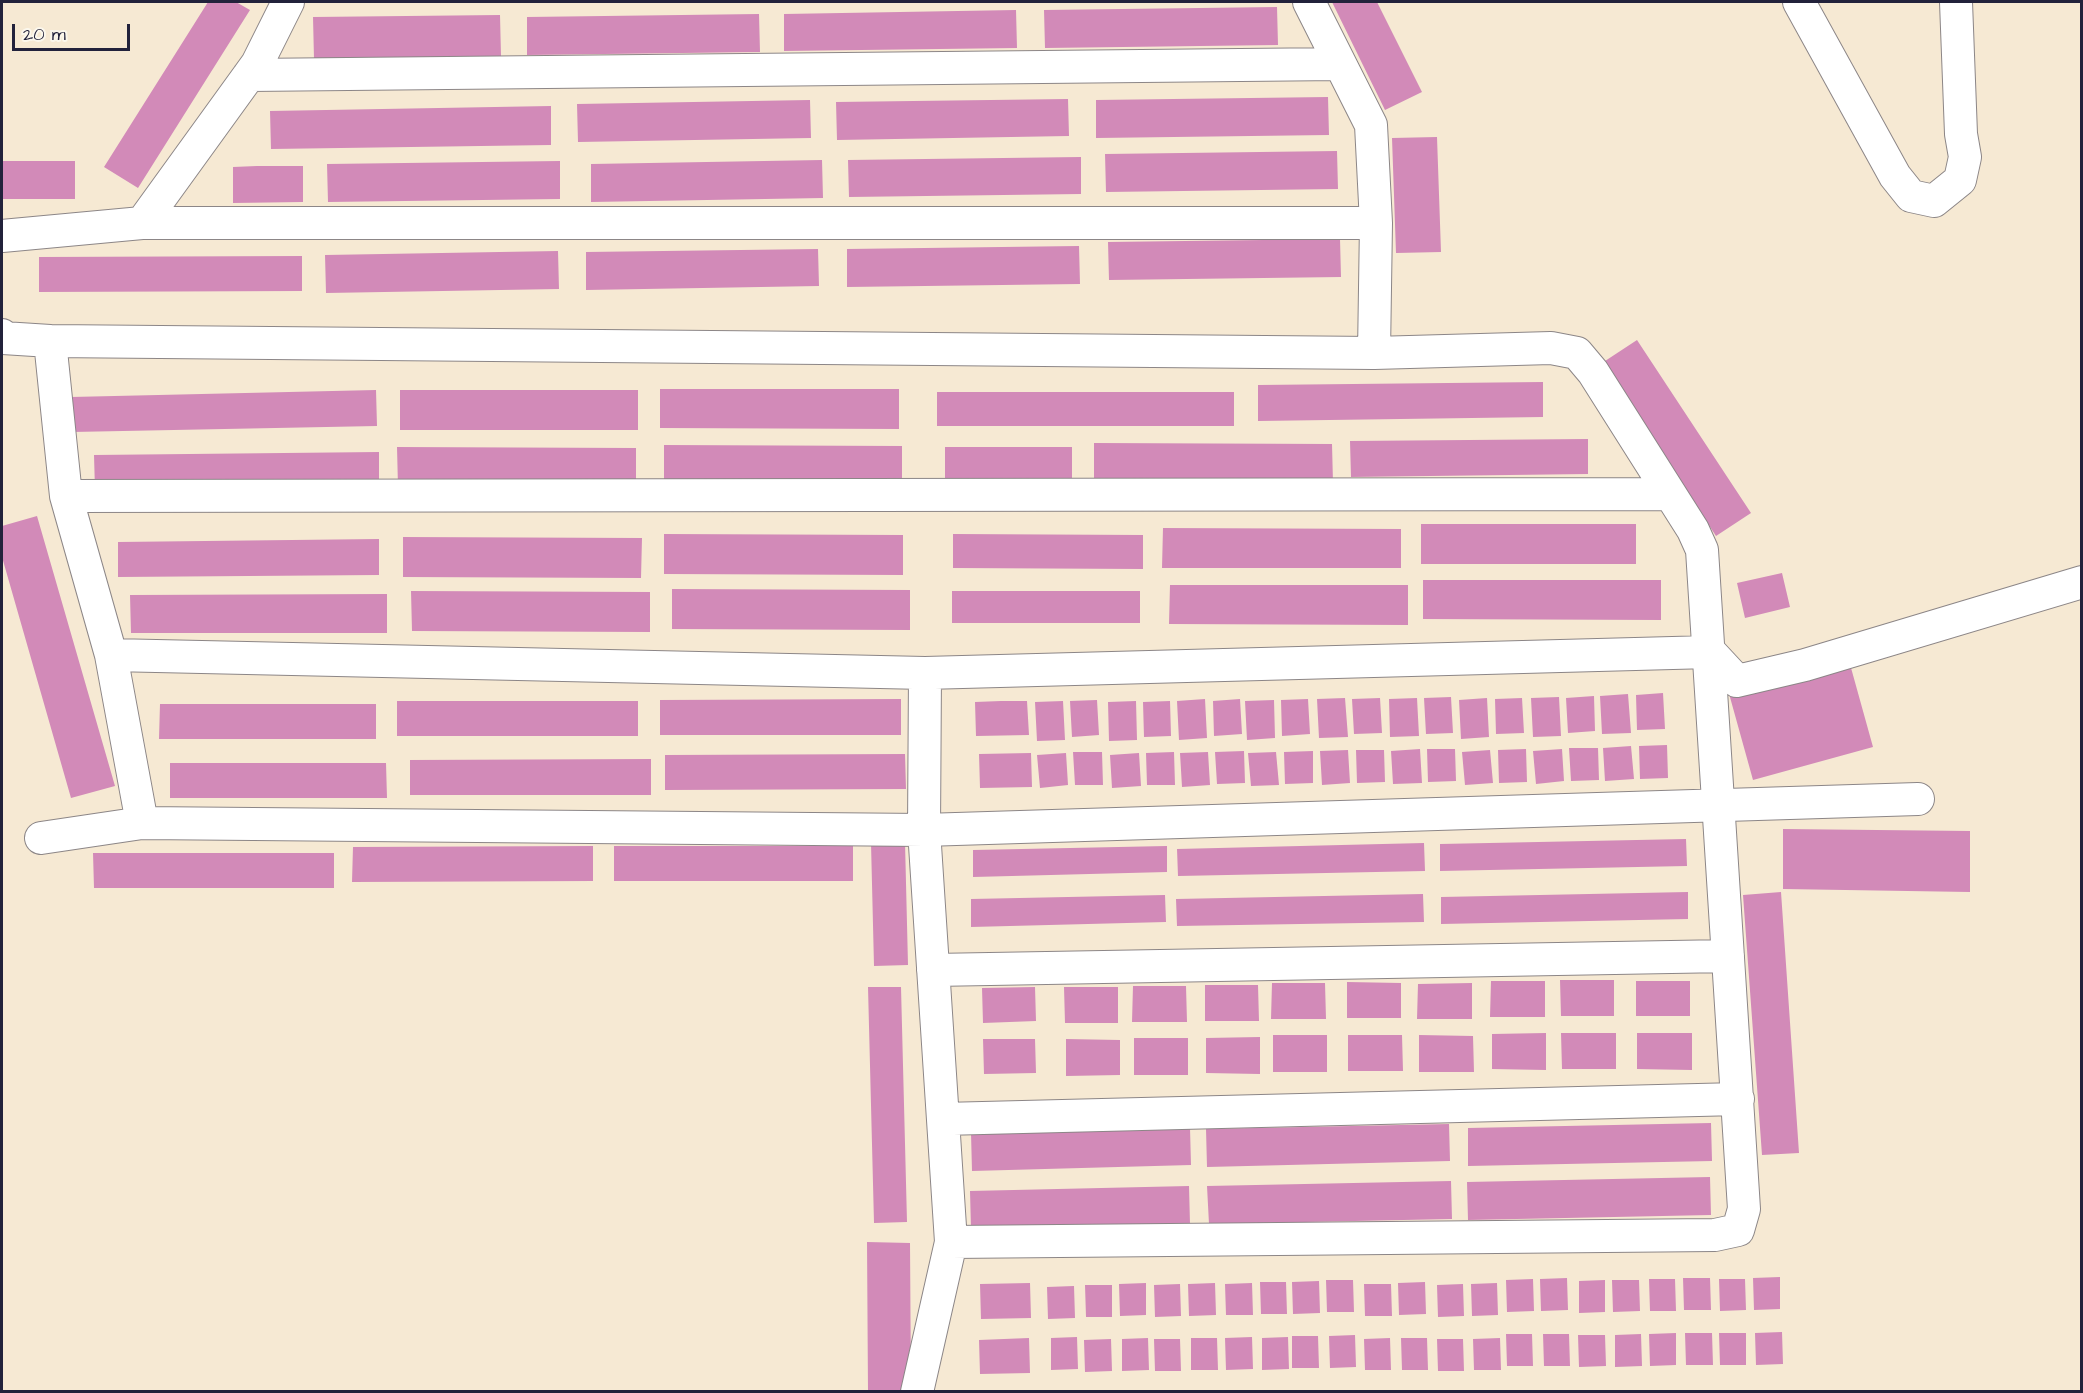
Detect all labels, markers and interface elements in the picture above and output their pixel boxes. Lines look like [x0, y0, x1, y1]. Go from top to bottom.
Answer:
scale bar [15, 12, 134, 50]
text: 20 m [23, 22, 66, 47]

